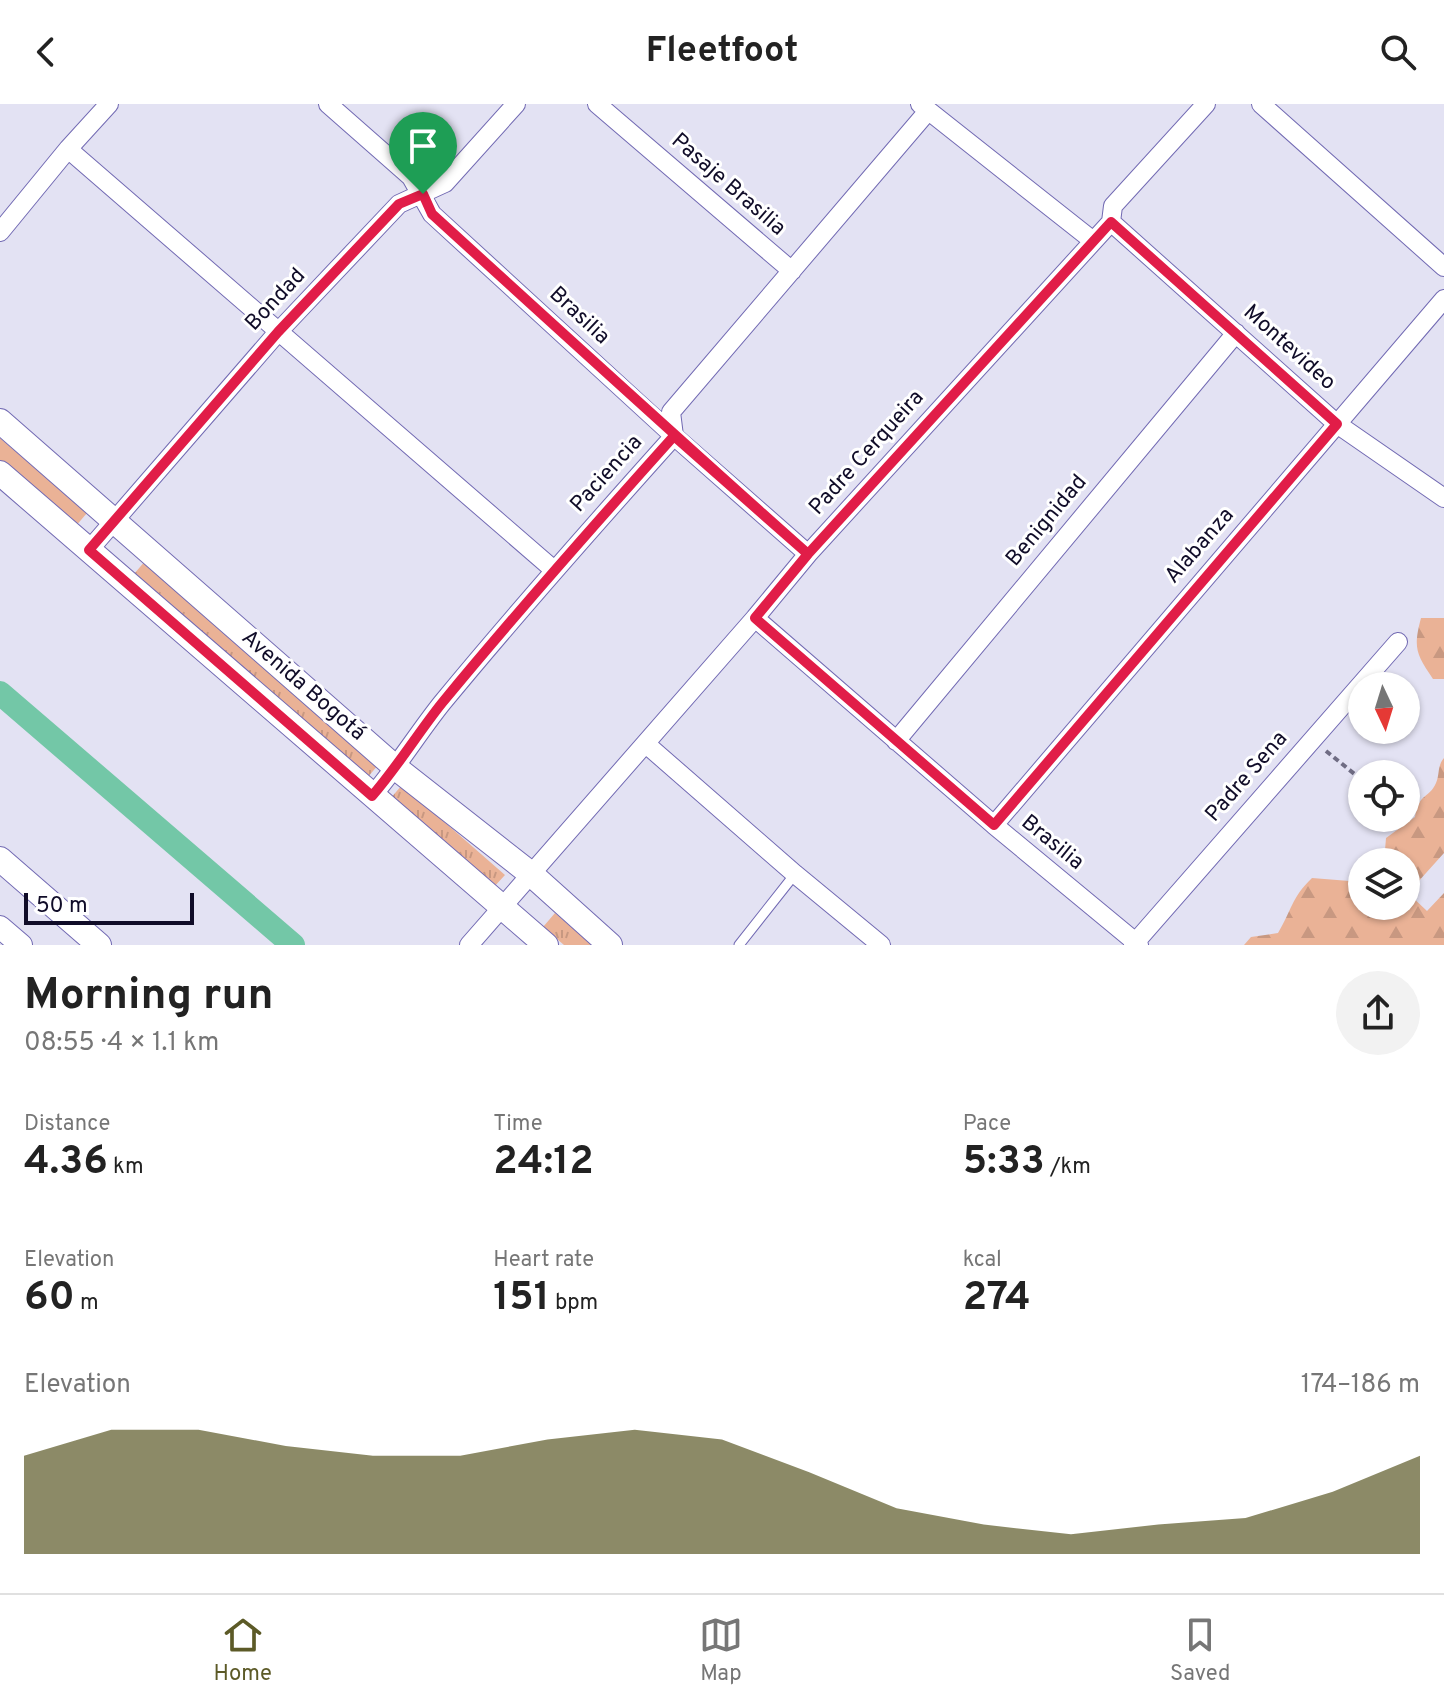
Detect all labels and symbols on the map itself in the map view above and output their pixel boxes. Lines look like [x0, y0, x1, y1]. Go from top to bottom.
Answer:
pin [389, 112, 457, 194]
street label: Pasaje Brasilia [665, 128, 791, 242]
street label: Bondad [240, 263, 312, 337]
street label: Brasilia [543, 281, 615, 351]
street label: Montevideo [1237, 299, 1341, 397]
street label: Padre Cerqueira [804, 385, 930, 521]
street label: Paciencia [565, 430, 649, 518]
street label: Benignidad [1001, 469, 1093, 573]
street label: Alabanza [1160, 502, 1240, 590]
street label: Avenida Bogotá [235, 625, 371, 747]
north arrow [1348, 672, 1420, 744]
street label: Padre Sena [1200, 726, 1294, 828]
street label: Brasilia [1015, 810, 1089, 876]
scale bar [24, 889, 194, 925]

